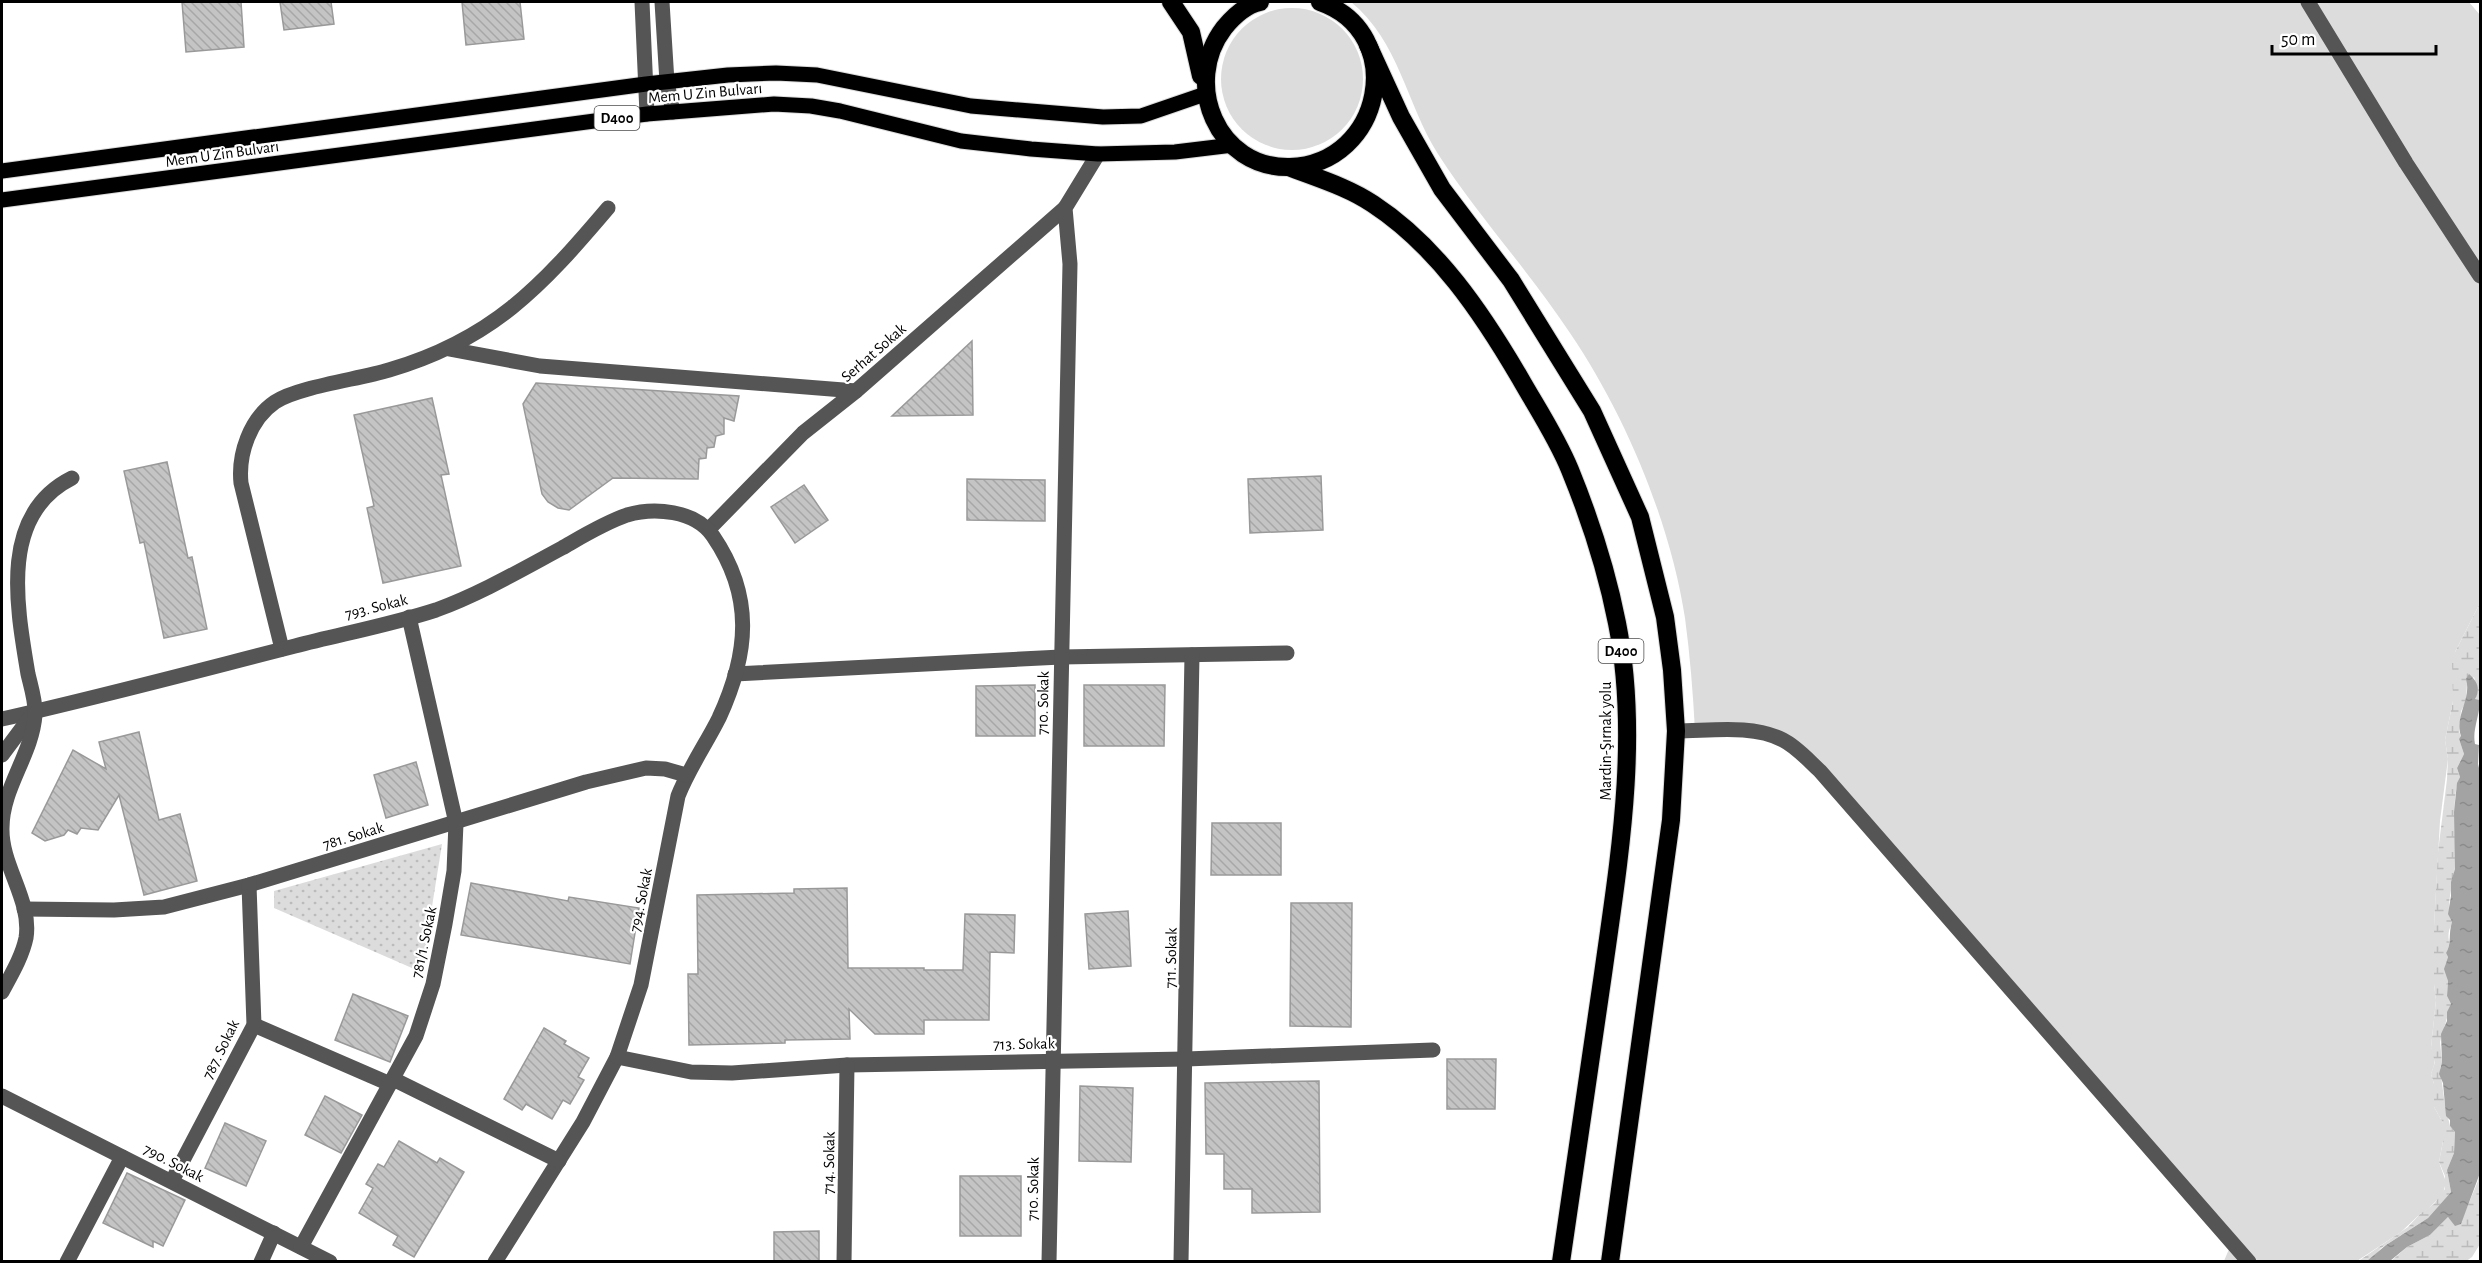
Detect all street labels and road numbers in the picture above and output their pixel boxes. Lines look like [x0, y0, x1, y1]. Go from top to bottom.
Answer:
street label: Mem U Zin Bulvarı [647, 80, 763, 106]
road number: D400 [594, 106, 640, 130]
street label: Mem U Zin Bulvarı [164, 138, 280, 170]
street label: Serhat Sokak [838, 320, 910, 385]
street label: 793. Sokak [343, 591, 410, 622]
road number: D400 [1598, 639, 1644, 663]
street label: 710. Sokak [1034, 670, 1052, 735]
street label: Mardin-Şırnak yolu [1598, 682, 1615, 800]
street label: 781. Sokak [321, 819, 386, 853]
street label: 794. Sokak [627, 866, 655, 934]
street label: 781/1. Sokak [409, 904, 440, 980]
street label: 711. Sokak [1162, 927, 1180, 989]
street label: 787. Sokak [200, 1017, 242, 1082]
street label: 713. Sokak [993, 1035, 1056, 1053]
street label: 714. Sokak [820, 1131, 838, 1195]
street label: 790. Sokak [141, 1141, 207, 1185]
street label: 710. Sokak [1024, 1156, 1042, 1221]

